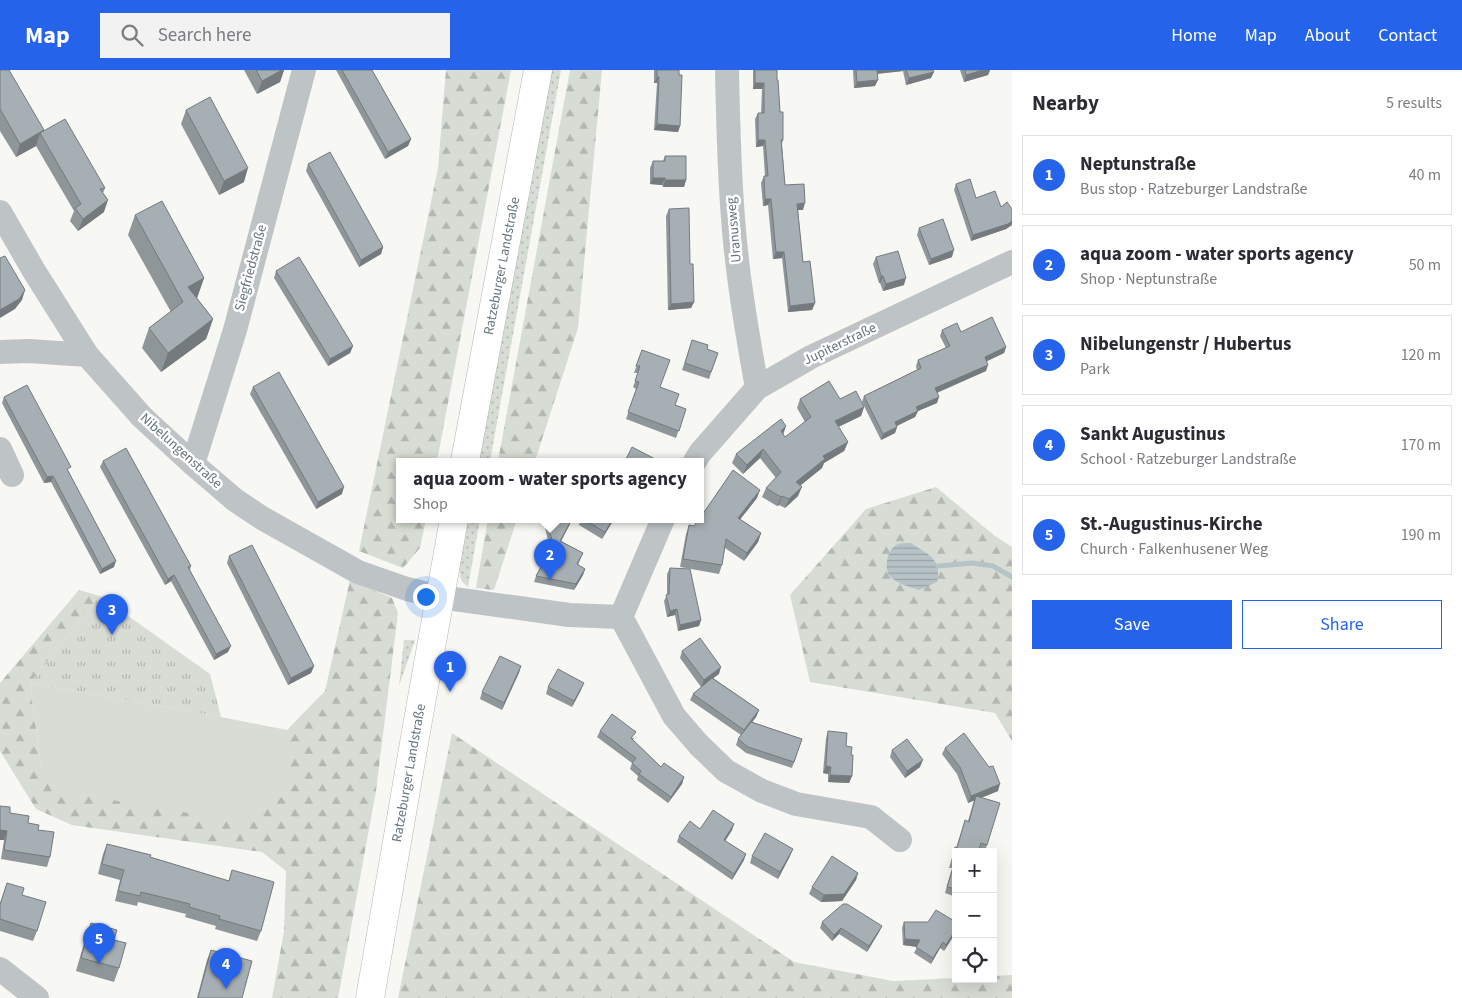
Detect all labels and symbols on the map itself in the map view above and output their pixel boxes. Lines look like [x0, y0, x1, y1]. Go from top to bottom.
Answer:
street label: Ratzeburger Landstraße [479, 195, 525, 337]
street label: Uranusweg [721, 196, 747, 264]
street label: Siegfriedstraße [230, 222, 272, 313]
street label: Jupiterstraße [800, 318, 880, 370]
street label: Nibelungenstraße [136, 409, 227, 493]
pin: 2 [534, 539, 566, 580]
your location [413, 584, 439, 610]
pin: 3 [96, 594, 128, 635]
pin: 1 [434, 651, 466, 692]
street label: Ratzeburger Landstraße [387, 702, 431, 844]
pin: 5 [83, 923, 115, 964]
pin: 4 [210, 948, 242, 989]

